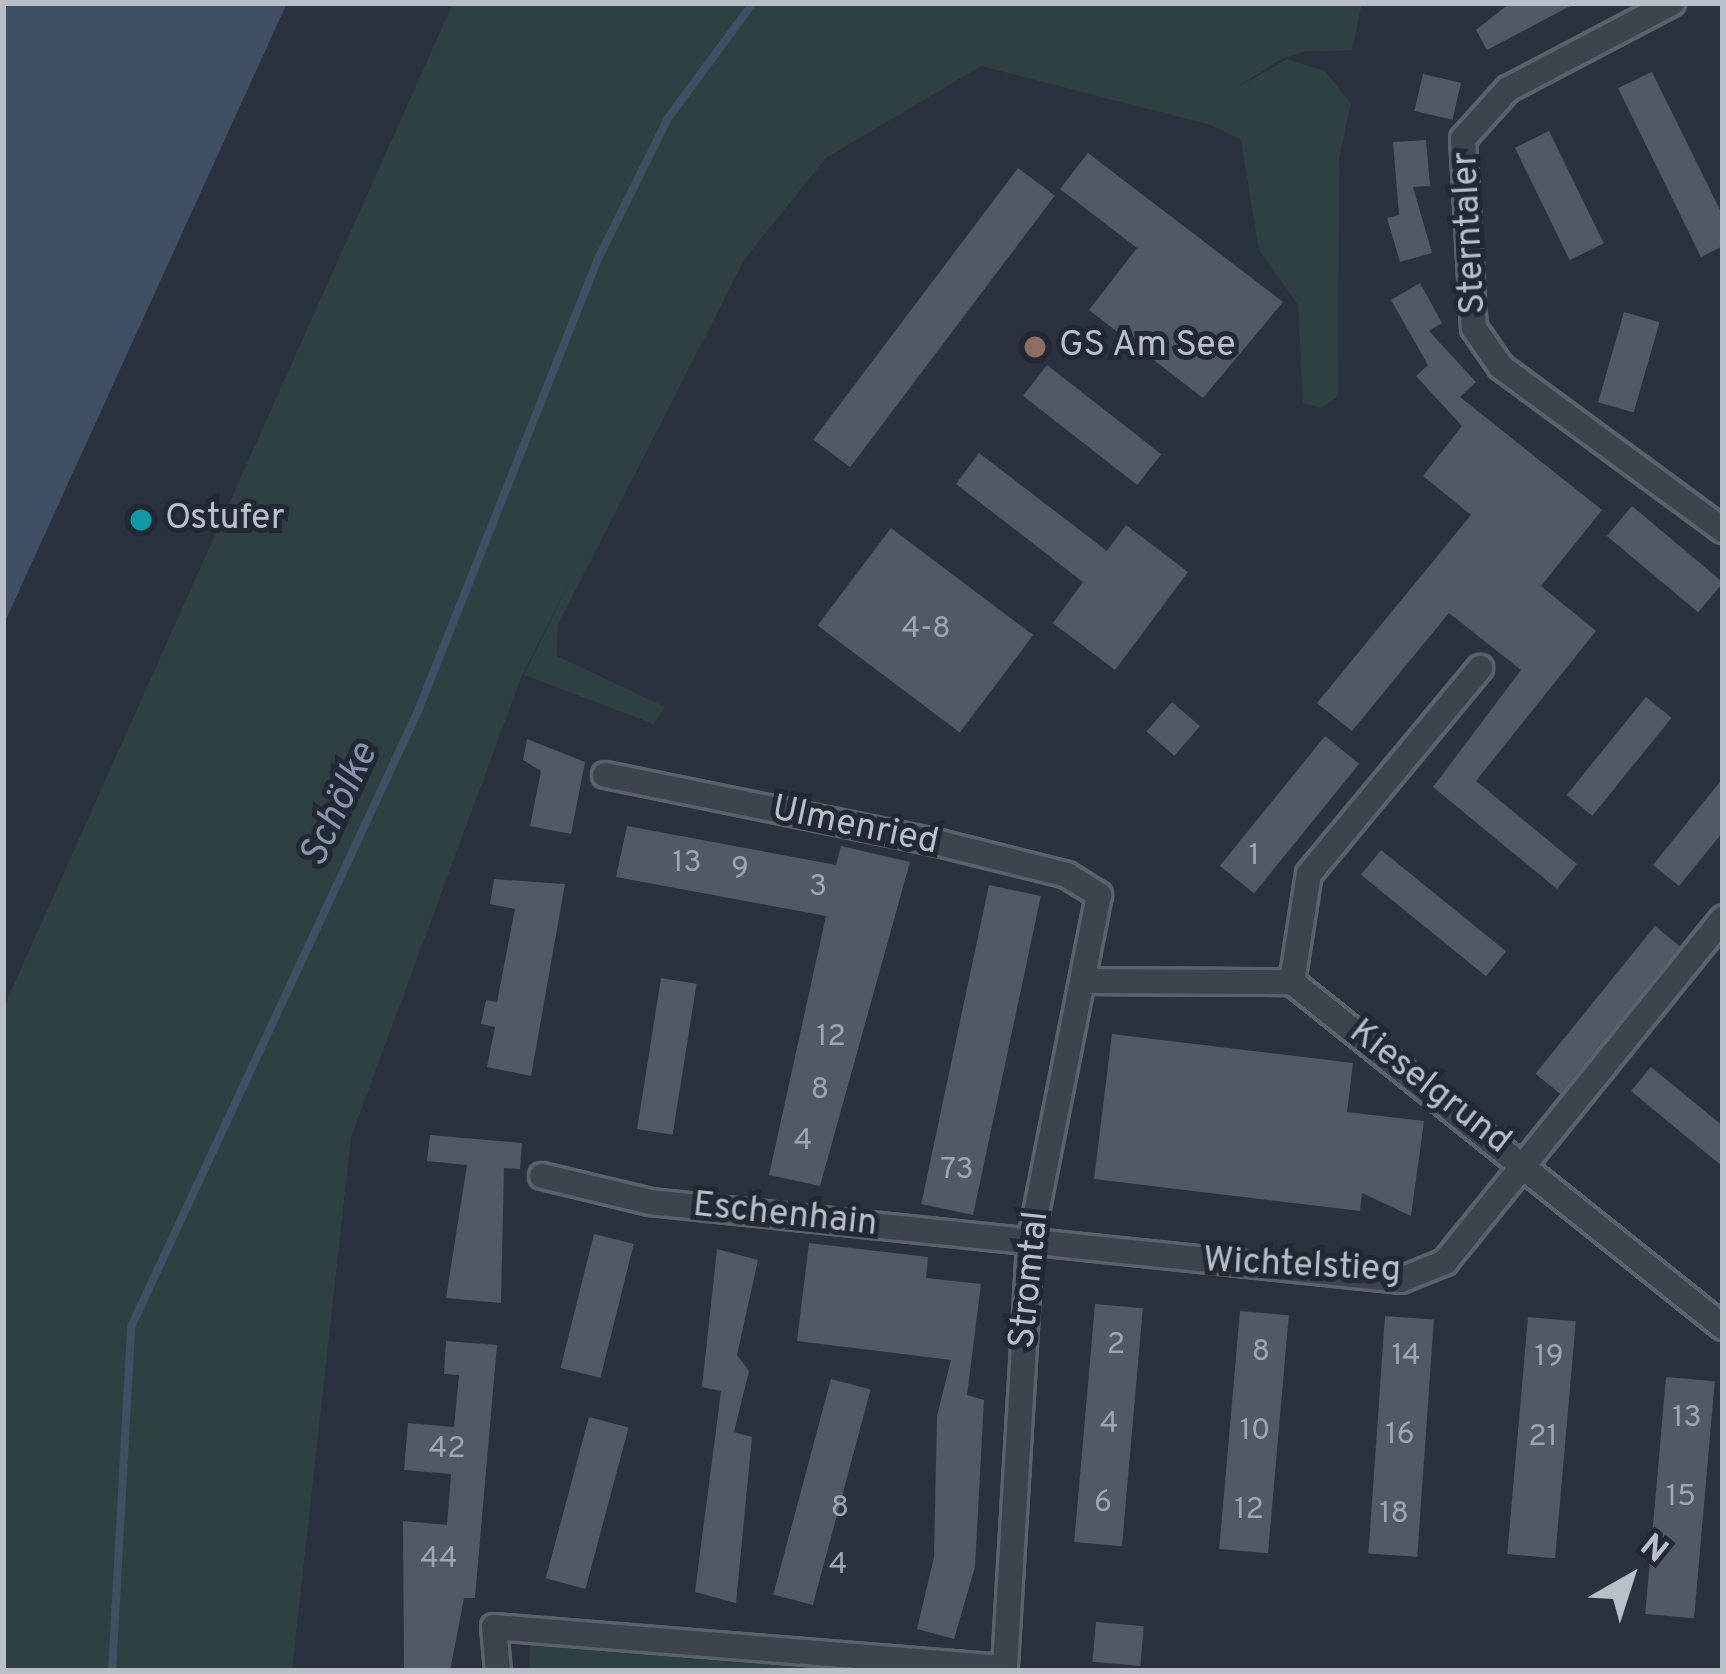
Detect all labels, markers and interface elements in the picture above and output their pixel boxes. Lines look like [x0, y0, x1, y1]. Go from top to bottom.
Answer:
street label: Sterntaler [1445, 150, 1497, 316]
place label: GS Am See [1059, 325, 1237, 369]
marker: GS Am See [1022, 334, 1048, 360]
place label: Ostufer [165, 498, 285, 542]
marker: Ostufer [128, 507, 154, 533]
house number: 4-8 [902, 612, 950, 648]
water label: Schölke [292, 737, 390, 875]
street label: Ulmenried [768, 788, 942, 866]
house number: 1 [1248, 839, 1260, 875]
house number: 13 [672, 846, 702, 882]
house number: 9 [731, 852, 749, 888]
house number: 3 [809, 870, 827, 906]
street label: Kieselgrund [1340, 1012, 1518, 1164]
house number: 12 [816, 1020, 846, 1056]
house number: 8 [811, 1073, 829, 1109]
house number: 4 [794, 1124, 812, 1160]
house number: 73 [940, 1153, 974, 1189]
street label: Eschenhain [691, 1185, 879, 1247]
street label: Stromtal [1002, 1209, 1060, 1351]
street label: Wichtelstieg [1202, 1240, 1402, 1294]
house number: 2 [1107, 1328, 1125, 1364]
house number: 8 [1252, 1335, 1270, 1371]
house number: 14 [1391, 1339, 1421, 1375]
house number: 19 [1534, 1340, 1564, 1376]
house number: 13 [1672, 1401, 1702, 1437]
house number: 4 [1100, 1407, 1118, 1443]
house number: 10 [1240, 1414, 1270, 1450]
house number: 16 [1385, 1418, 1415, 1454]
house number: 21 [1528, 1420, 1558, 1456]
house number: 42 [429, 1432, 465, 1468]
house number: 15 [1666, 1480, 1696, 1516]
house number: 6 [1094, 1486, 1112, 1522]
house number: 8 [831, 1491, 849, 1527]
house number: 12 [1234, 1493, 1264, 1529]
house number: 18 [1379, 1497, 1409, 1533]
north arrow [1570, 1518, 1690, 1638]
text: N [1630, 1526, 1675, 1574]
house number: 44 [420, 1542, 458, 1578]
house number: 4 [829, 1548, 847, 1584]

